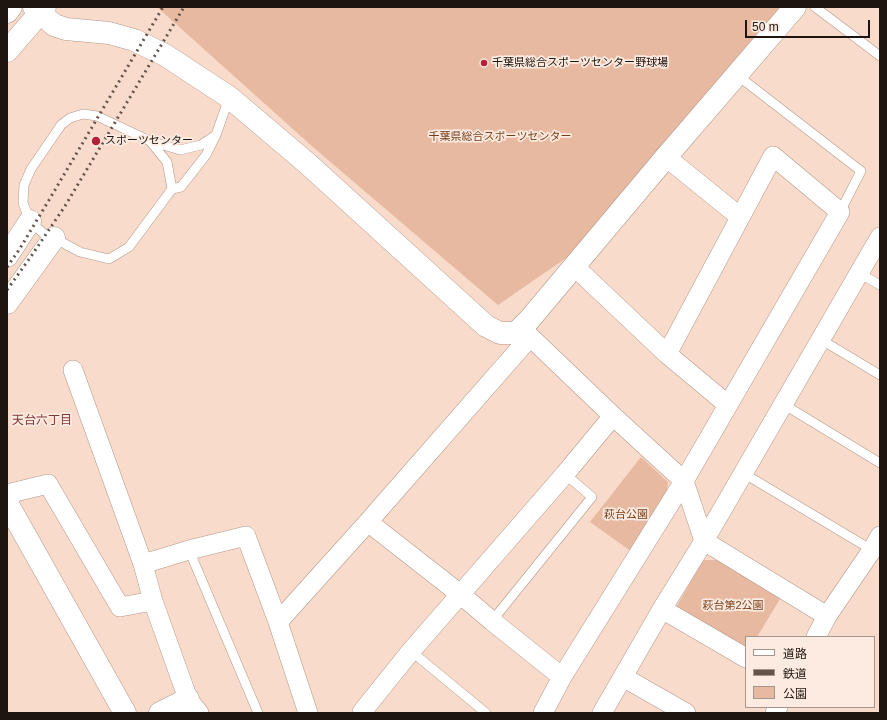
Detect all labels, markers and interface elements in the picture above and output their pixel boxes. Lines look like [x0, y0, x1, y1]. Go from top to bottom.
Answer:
scale bar [747, 12, 872, 38]
text: 50 m [752, 20, 779, 34]
place label: 千葉県総合スポーツセンター野球場 [492, 56, 668, 70]
marker: 千葉県総合スポーツセンター野球場 [479, 58, 489, 68]
park label: 千葉県総合スポーツセンター [429, 130, 571, 144]
place label: スポーツセンター [105, 134, 193, 148]
marker: スポーツセンター [90, 135, 102, 147]
district label: 天台六丁目 [12, 414, 72, 428]
park label: 萩台公園 [604, 508, 648, 522]
park label: 萩台第2公園 [702, 599, 764, 613]
legend [745, 636, 875, 708]
text: 道路 [783, 647, 807, 661]
text: 鉄道 [783, 667, 807, 681]
text: 公園 [783, 687, 807, 701]

